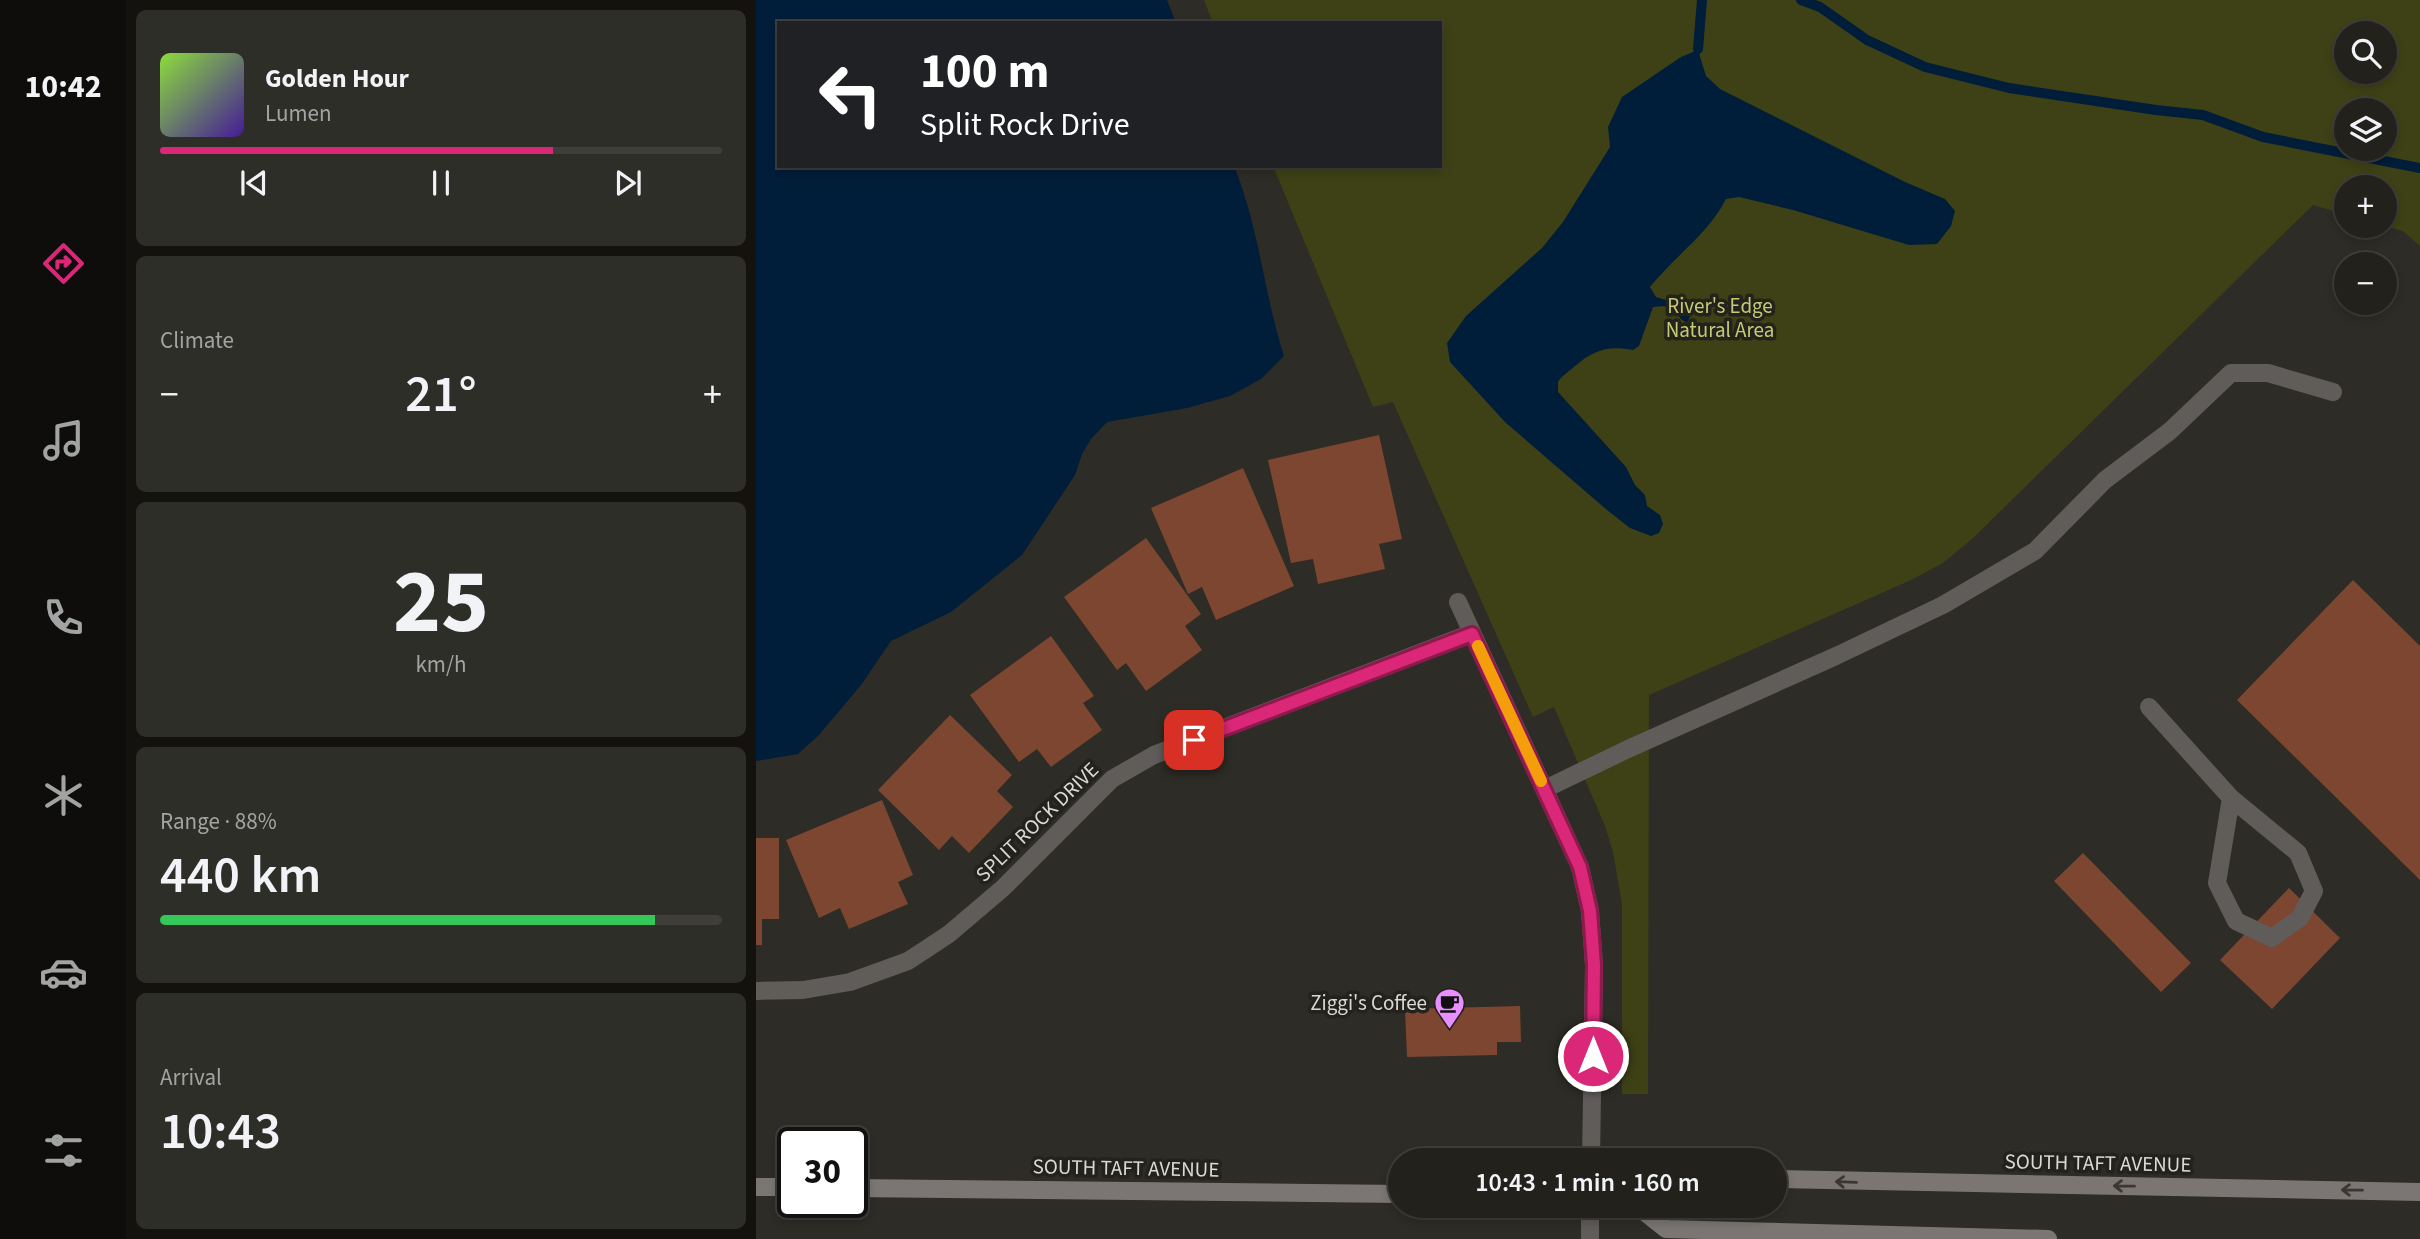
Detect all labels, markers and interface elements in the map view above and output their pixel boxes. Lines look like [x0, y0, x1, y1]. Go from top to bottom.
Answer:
map controls [2334, 21, 2397, 315]
button: search [2334, 21, 2397, 84]
text: 100 m [920, 37, 1049, 107]
icon: left [805, 49, 896, 140]
text: Golden Hour [265, 60, 409, 97]
text: 10:42 [24, 64, 102, 110]
text: Lumen [265, 97, 332, 130]
button: layers [2334, 98, 2397, 161]
text: Split Rock Drive [920, 102, 1130, 148]
icon: previous [235, 164, 273, 202]
icon: pause [422, 164, 460, 202]
icon: next [609, 164, 647, 202]
button: + [2334, 175, 2397, 238]
icon: directions [39, 239, 88, 288]
button: − [2334, 252, 2397, 315]
park label: River's Edge Natural Area [1666, 291, 1774, 345]
text: Climate [160, 324, 234, 357]
text: 21° [405, 358, 477, 432]
text: − [160, 368, 179, 422]
text: + [703, 368, 722, 422]
icon: music [39, 416, 88, 465]
text: 25 [393, 538, 489, 667]
icon: phone [39, 593, 88, 642]
text: km/h [415, 648, 467, 681]
pin [1164, 710, 1224, 770]
icon: arrive [1175, 721, 1213, 759]
street label: SPLIT ROCK DRIVE [969, 755, 1105, 889]
icon: climate [39, 771, 88, 820]
text: Range · 88% [160, 805, 277, 838]
text: 440 km [160, 839, 321, 913]
icon: car [39, 948, 88, 997]
cafe icon: Ziggi's Coffee [1433, 986, 1467, 1030]
place label: Ziggi's Coffee [1310, 988, 1427, 1018]
position arrow [1556, 1019, 1630, 1093]
text: Arrival [160, 1061, 222, 1094]
text: 10:43 [160, 1095, 281, 1169]
icon: filters [39, 1126, 88, 1175]
speed limit sign: 30 [777, 1127, 868, 1218]
street label: SOUTH TAFT AVENUE [2004, 1146, 2192, 1180]
street label: SOUTH TAFT AVENUE [1032, 1151, 1220, 1185]
text: 10:43 · 1 min · 160 m [1475, 1164, 1700, 1201]
one-way arrow [1835, 1175, 1858, 1188]
one-way arrow [2113, 1179, 2136, 1193]
one-way arrow [2341, 1184, 2364, 1197]

